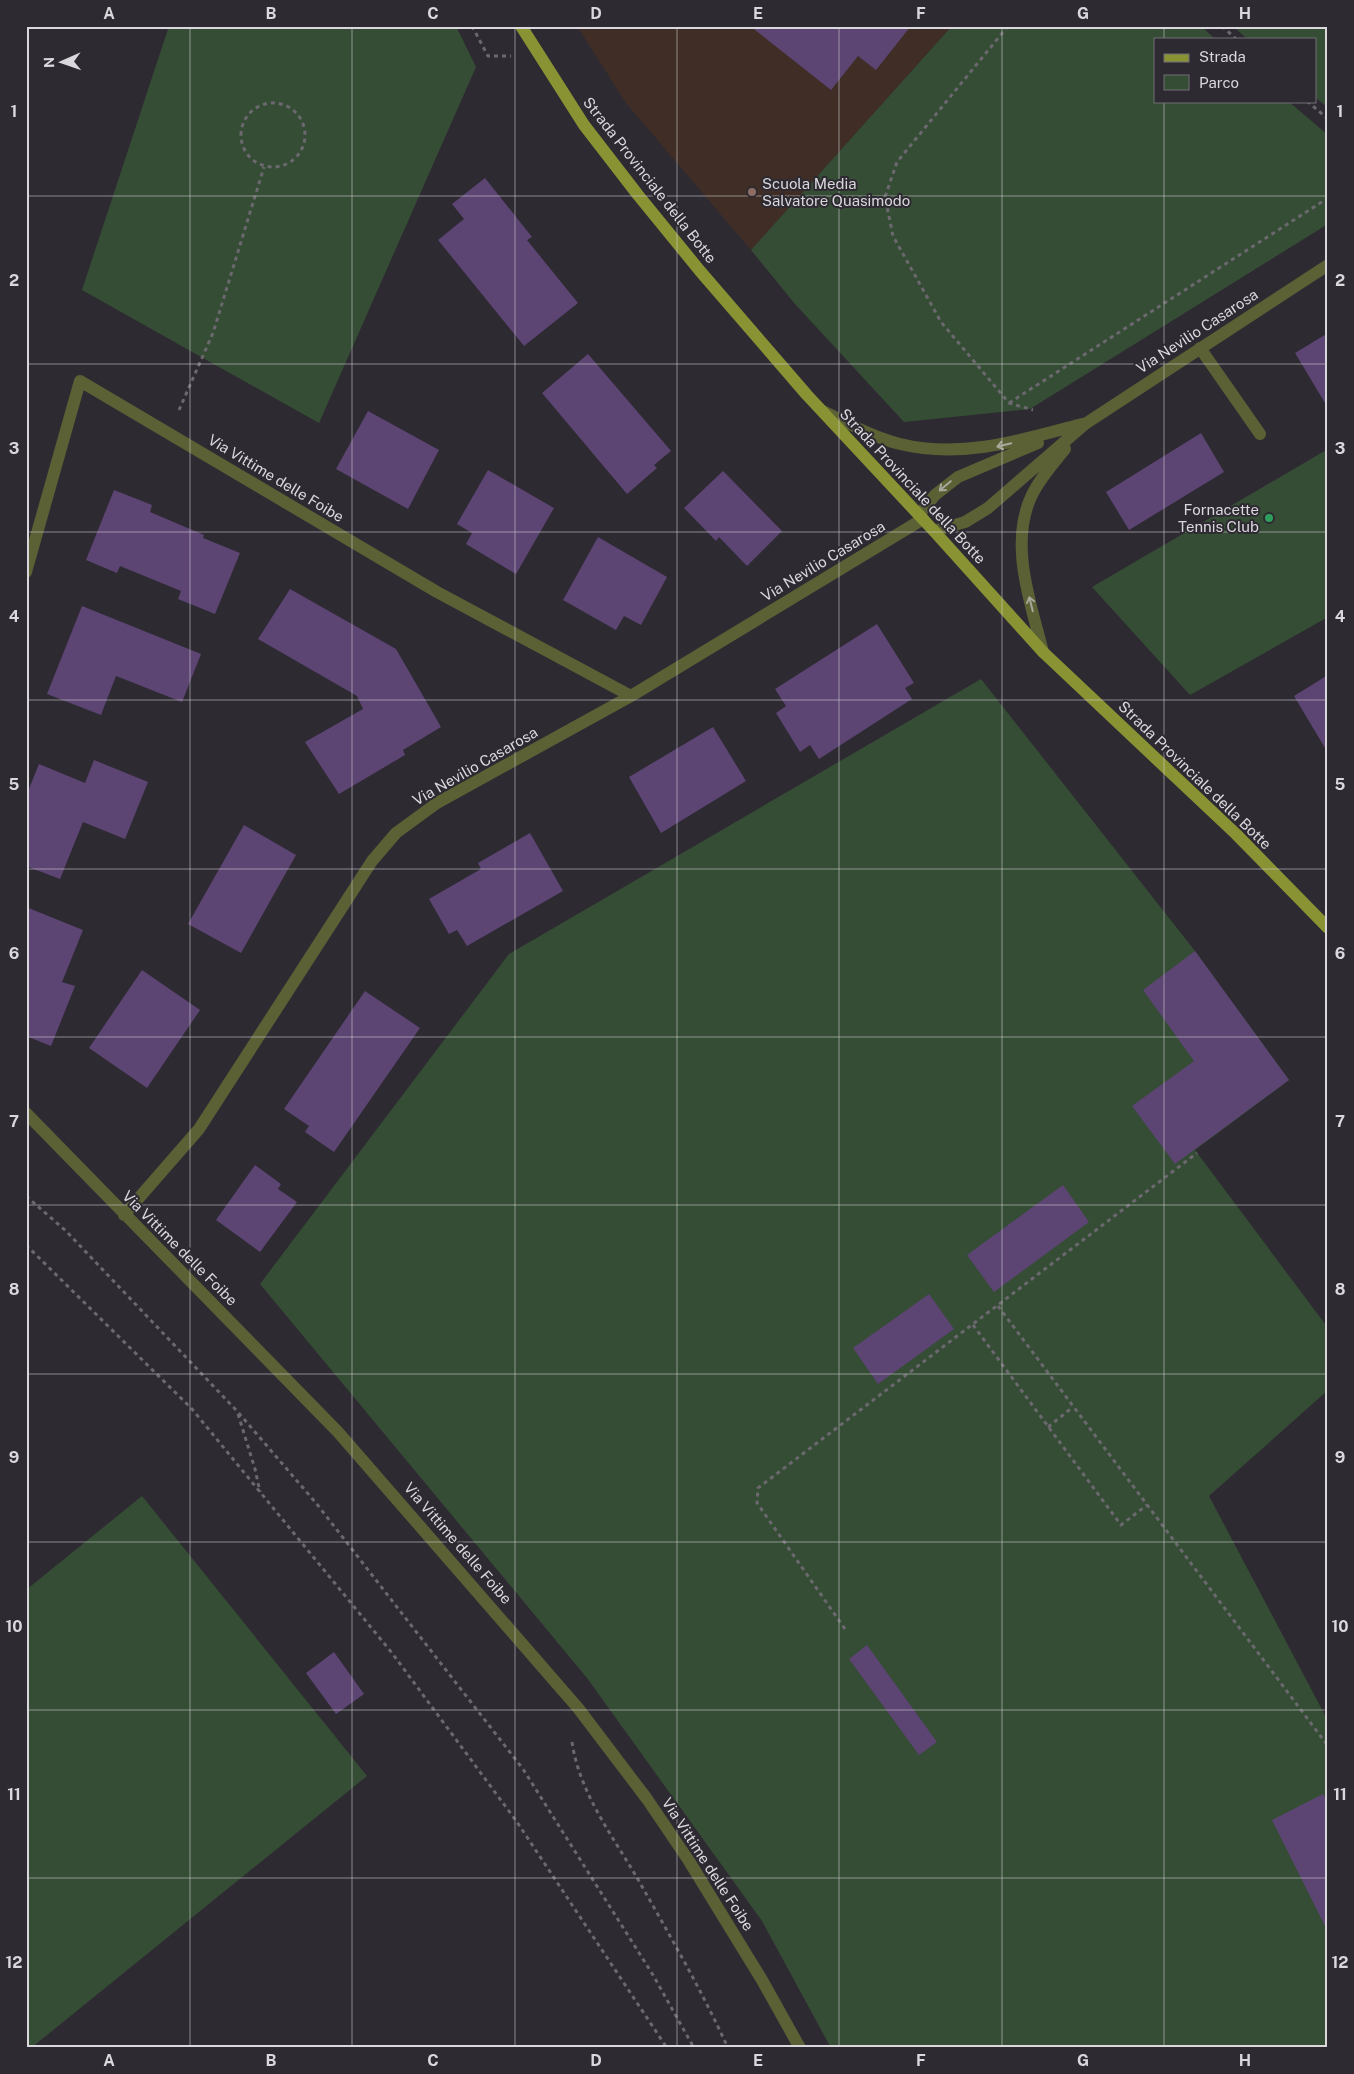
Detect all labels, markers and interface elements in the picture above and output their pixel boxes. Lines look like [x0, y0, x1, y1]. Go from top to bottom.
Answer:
text: A [103, 4, 115, 23]
text: B [266, 4, 277, 23]
text: C [427, 4, 439, 23]
text: D [590, 4, 602, 23]
text: E [753, 4, 763, 23]
text: F [916, 4, 926, 23]
text: G [1077, 4, 1089, 23]
text: H [1239, 4, 1251, 23]
north arrow [38, 38, 88, 88]
legend [1154, 38, 1316, 102]
text: Strada [1199, 48, 1246, 65]
text: N [41, 57, 57, 68]
text: Parco [1199, 74, 1239, 91]
street label: Strada Provinciale della Botte [580, 94, 720, 266]
text: 1 [11, 102, 17, 121]
text: 1 [1337, 102, 1343, 121]
place label: Scuola Media Salvatore Quasimodo [762, 175, 910, 209]
marker: Scuola Media Salvatore Quasimodo [746, 186, 758, 198]
text: 2 [9, 271, 19, 290]
text: 2 [1335, 271, 1345, 290]
street label: Via Nevilio Casarosa [1133, 285, 1261, 377]
street label: Strada Provinciale della Botte [837, 405, 989, 567]
street label: Via Vittime delle Foibe [205, 431, 347, 525]
text: 3 [9, 439, 19, 458]
text: 3 [1335, 439, 1345, 458]
one-way arrow [996, 440, 1012, 450]
one-way arrow [939, 481, 952, 492]
place label: Fornacette Tennis Club [1178, 501, 1259, 535]
marker: Fornacette Tennis Club [1263, 512, 1275, 524]
street label: Via Nevilio Casarosa [758, 517, 888, 605]
one-way arrow [1026, 597, 1035, 613]
text: 4 [9, 607, 20, 626]
text: 4 [1335, 607, 1346, 626]
street label: Strada Provinciale della Botte [1115, 697, 1275, 853]
street label: Via Nevilio Casarosa [410, 723, 540, 809]
text: 5 [9, 775, 20, 794]
text: 5 [1335, 775, 1346, 794]
text: 6 [9, 944, 19, 963]
text: 6 [1335, 944, 1345, 963]
text: 7 [9, 1112, 19, 1131]
text: 7 [1335, 1112, 1345, 1131]
street label: Via Vittime delle Foibe [119, 1187, 241, 1309]
text: 8 [9, 1280, 20, 1299]
text: 8 [1335, 1280, 1346, 1299]
text: 9 [9, 1448, 19, 1467]
text: 9 [1335, 1448, 1345, 1467]
street label: Via Vittime delle Foibe [401, 1479, 515, 1607]
text: 10 [5, 1617, 23, 1636]
text: 10 [1331, 1617, 1349, 1636]
text: 11 [7, 1785, 21, 1804]
text: 11 [1333, 1785, 1347, 1804]
street label: Via Vittime delle Foibe [659, 1794, 757, 1934]
text: 12 [5, 1953, 23, 1972]
text: 12 [1331, 1953, 1349, 1972]
text: A [103, 2051, 115, 2070]
text: B [266, 2051, 277, 2070]
text: C [427, 2051, 439, 2070]
text: D [590, 2051, 602, 2070]
text: E [753, 2051, 763, 2070]
text: F [916, 2051, 926, 2070]
text: G [1077, 2051, 1089, 2070]
text: H [1239, 2051, 1251, 2070]

